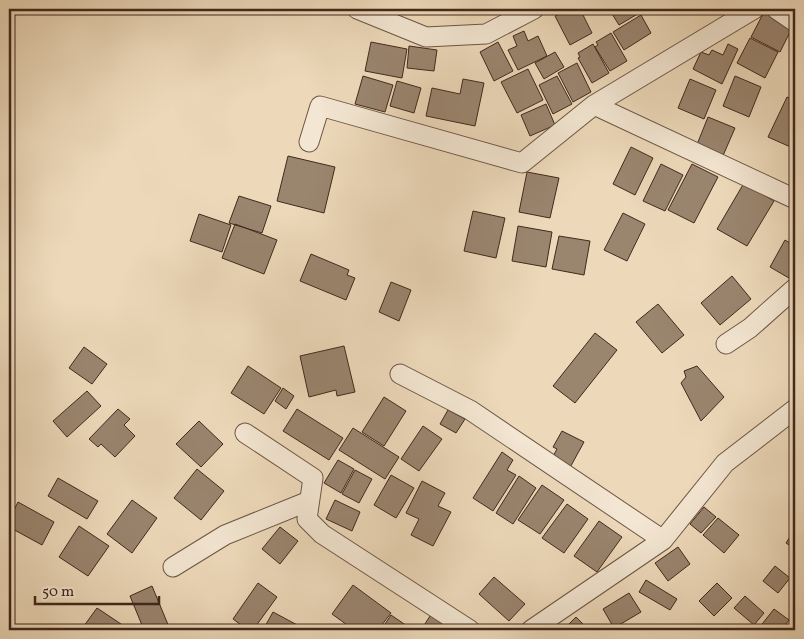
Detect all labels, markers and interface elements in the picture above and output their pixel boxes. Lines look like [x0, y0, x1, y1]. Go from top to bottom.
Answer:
scale bar [35, 574, 159, 606]
text: 50 m [42, 582, 74, 603]

